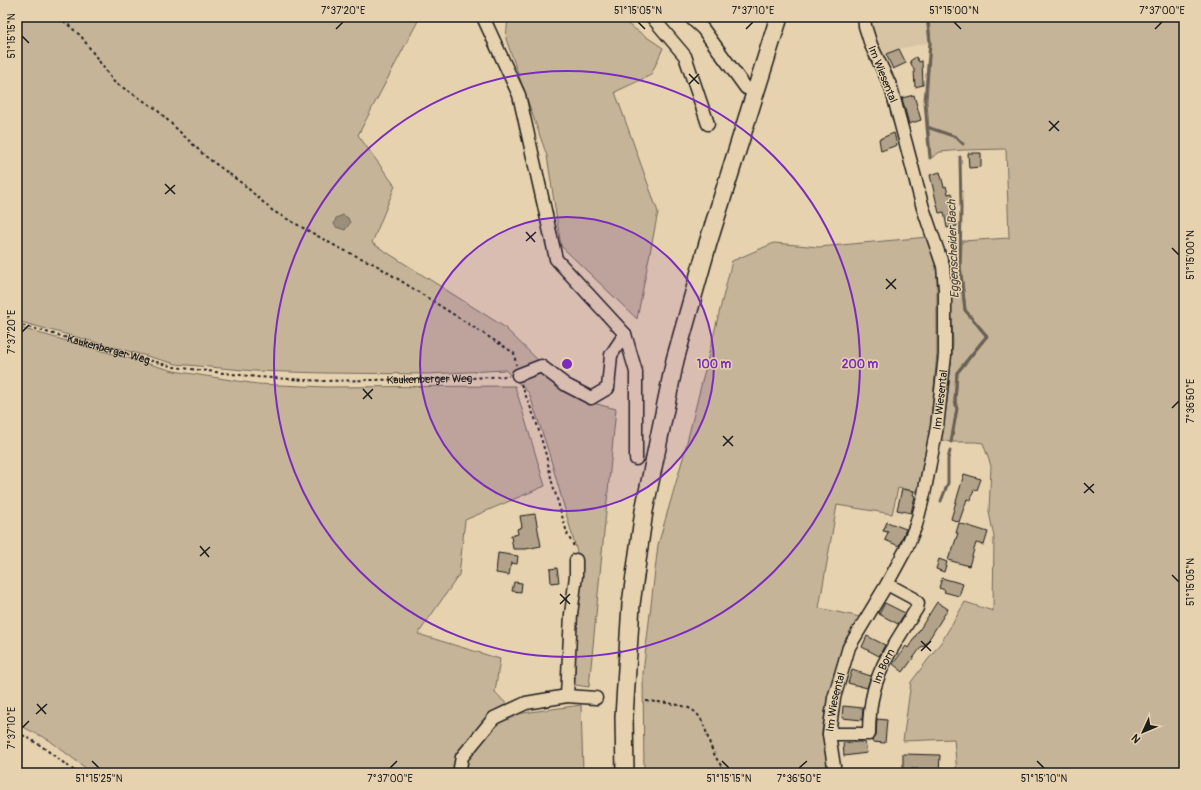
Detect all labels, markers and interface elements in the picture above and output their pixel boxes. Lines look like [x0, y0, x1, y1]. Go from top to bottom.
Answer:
text: 7°37'20"E [321, 5, 365, 17]
text: 51°15'05"N [614, 5, 662, 17]
text: 7°37'10"E [732, 5, 774, 17]
text: 51°15'00"N [929, 5, 979, 17]
text: 7°37'00"E [1139, 5, 1185, 17]
text: 51°15'15"N [6, 13, 18, 59]
street label: Im Wiesental [865, 44, 900, 105]
water label: Eggenscheider Bach [944, 198, 963, 299]
text: 51°15'00"N [1185, 230, 1197, 280]
text: 7°37'20"E [6, 310, 18, 354]
street label: Kaukenberger Weg [65, 332, 152, 367]
centre of rings [560, 357, 574, 371]
text: 100 m [697, 357, 732, 372]
text: 200 m [842, 357, 879, 372]
street label: Im Wiesental [931, 369, 950, 431]
street label: Kaukenberger Weg [387, 372, 473, 387]
text: 7°36'50"E [1185, 379, 1197, 423]
text: 51°15'05"N [1185, 558, 1197, 606]
street label: Im Born [870, 646, 898, 686]
street label: Im Wiesental [823, 671, 848, 733]
text: 7°37'10"E [6, 707, 18, 749]
north arrow [1123, 712, 1163, 752]
text: N [1129, 731, 1143, 746]
text: 51°15'25"N [76, 773, 123, 785]
text: 7°37'00"E [367, 773, 413, 785]
text: 51°15'15"N [706, 773, 752, 785]
text: 7°36'50"E [777, 773, 821, 785]
text: 51°15'10"N [1021, 773, 1068, 785]

